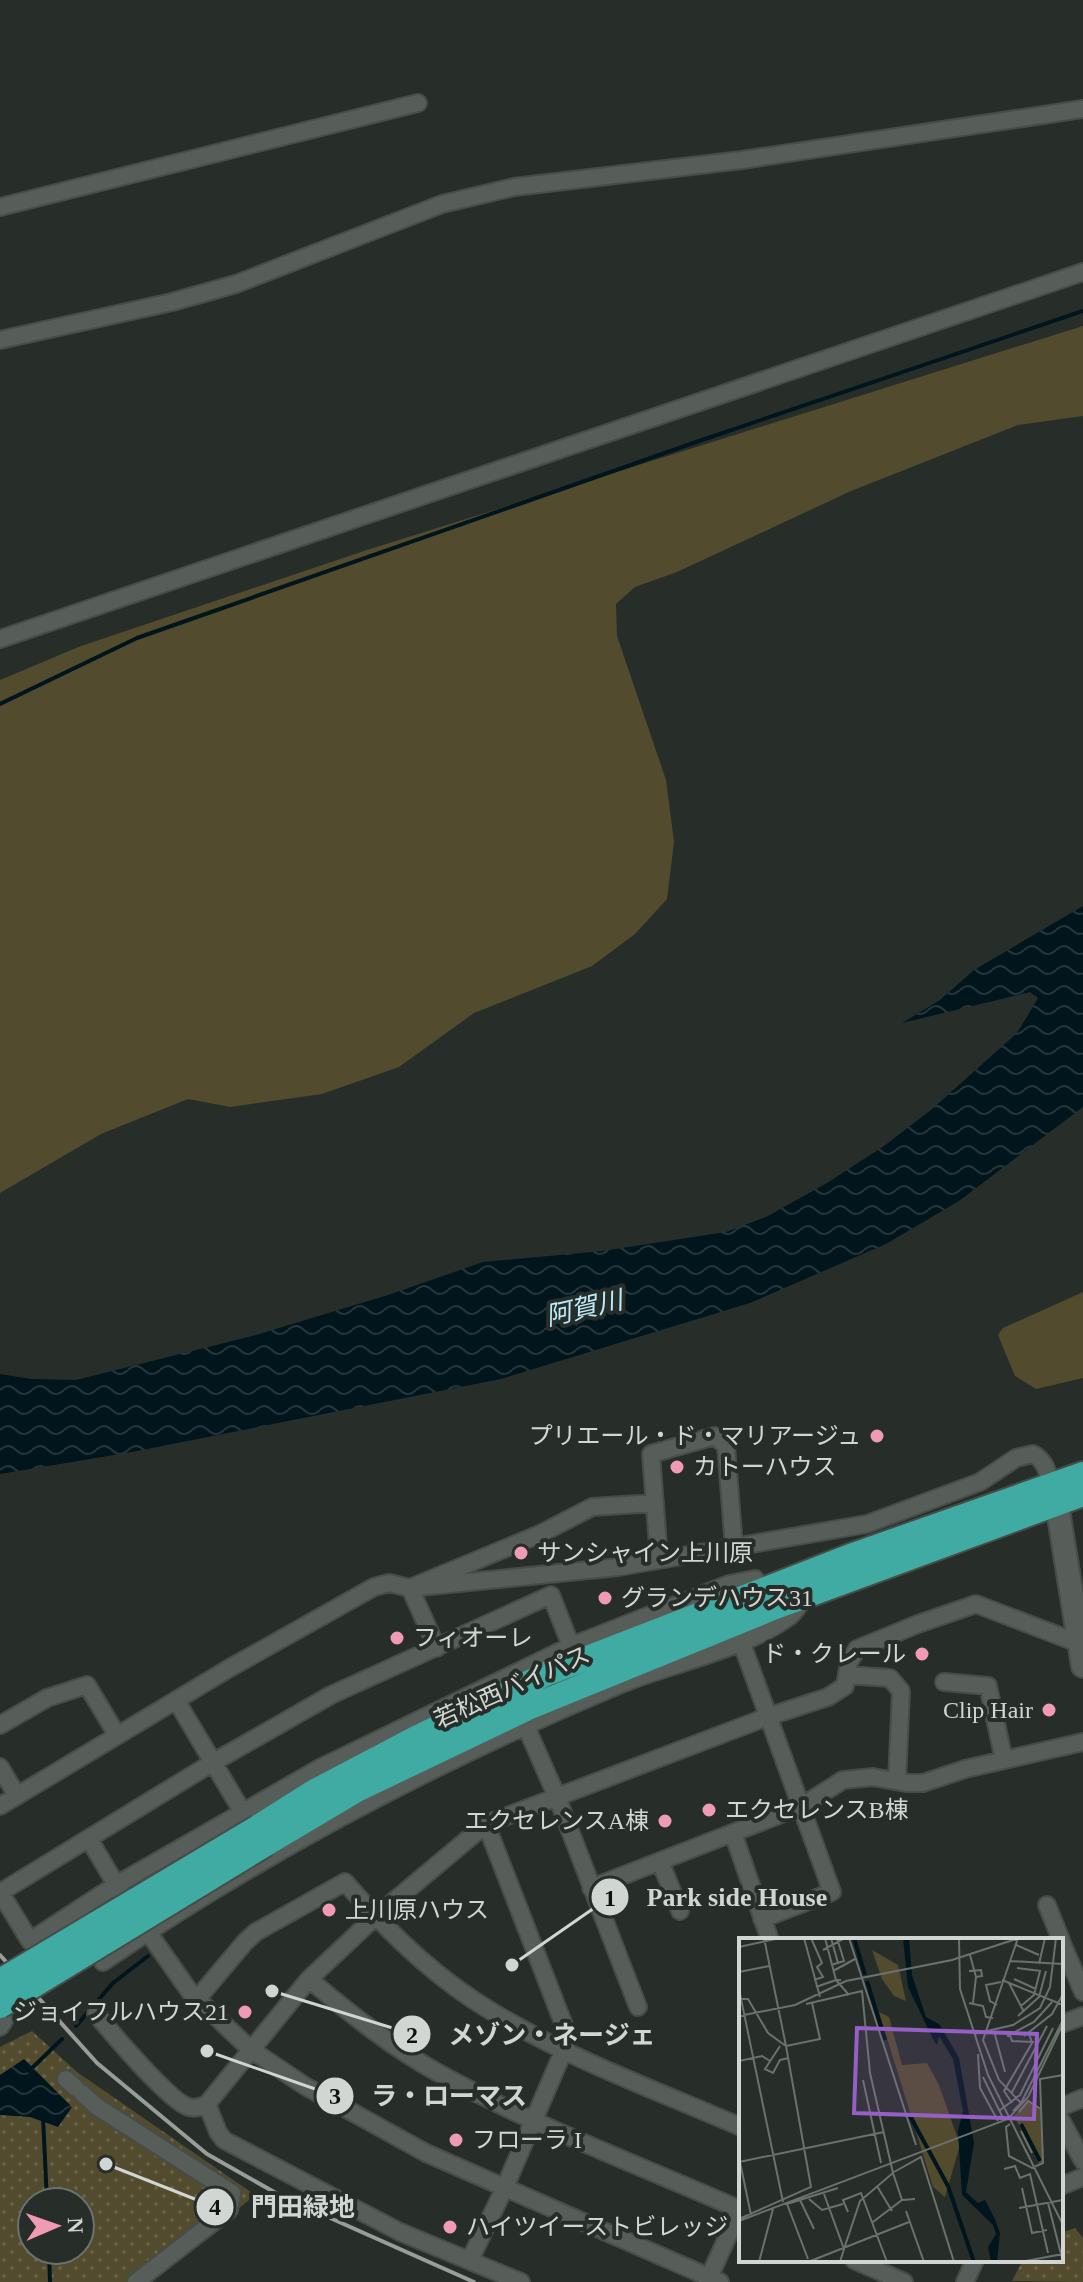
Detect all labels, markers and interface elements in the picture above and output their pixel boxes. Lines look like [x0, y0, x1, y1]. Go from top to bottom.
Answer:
water label: 阿賀川 [543, 1285, 628, 1331]
place label: プリエール・ド・マリアージュ [529, 1423, 861, 1449]
marker: プリエール・ド・マリアージュ [868, 1427, 886, 1445]
place label: カトーハウス [693, 1454, 837, 1480]
marker: カトーハウス [668, 1458, 686, 1476]
place label: サンシャイン上川原 [537, 1540, 753, 1566]
marker: サンシャイン上川原 [512, 1544, 530, 1562]
place label: グランデハウス31 [621, 1585, 813, 1611]
marker: グランデハウス31 [596, 1589, 614, 1607]
place label: フィオーレ [413, 1625, 533, 1651]
marker: フィオーレ [388, 1629, 406, 1647]
street label: 若松西バイパス [430, 1641, 594, 1733]
place label: ド・クレール [762, 1641, 906, 1667]
marker: ド・クレール [913, 1645, 931, 1663]
place label: Clip Hair [943, 1697, 1033, 1723]
marker: Clip Hair [1040, 1701, 1058, 1719]
place label: エクセレンスB棟 [725, 1797, 909, 1823]
marker: エクセレンスB棟 [700, 1801, 718, 1819]
place label: エクセレンスA棟 [464, 1808, 649, 1834]
marker: エクセレンスA棟 [656, 1812, 674, 1830]
callout: Park side House [590, 1872, 843, 1922]
text: Park side House [647, 1883, 827, 1912]
text: 1 [604, 1885, 616, 1911]
place label: 上川原ハウス [345, 1897, 489, 1923]
marker: 上川原ハウス [320, 1901, 338, 1919]
inset map [739, 1938, 1063, 2262]
place label: ジョイフルハウス21 [13, 1999, 229, 2025]
marker: ジョイフルハウス21 [236, 2003, 254, 2021]
callout: メゾン・ネージェ [392, 2009, 672, 2059]
text: メゾン・ネージェ [448, 2021, 656, 2050]
text: 2 [406, 2022, 418, 2048]
callout: ラ・ローマス [315, 2071, 543, 2121]
text: ラ・ローマス [371, 2082, 527, 2111]
text: 3 [329, 2083, 341, 2109]
place label: フローラ I [472, 2127, 582, 2153]
marker: フローラ I [447, 2131, 465, 2149]
callout: 門田緑地 [195, 2182, 371, 2232]
north arrow [16, 2186, 96, 2266]
text: 門田緑地 [251, 2193, 355, 2222]
text: 4 [209, 2194, 221, 2220]
place label: ハイツイーストビレッジ [466, 2214, 728, 2240]
text: N [63, 2217, 88, 2234]
marker: ハイツイーストビレッジ [441, 2218, 459, 2236]

